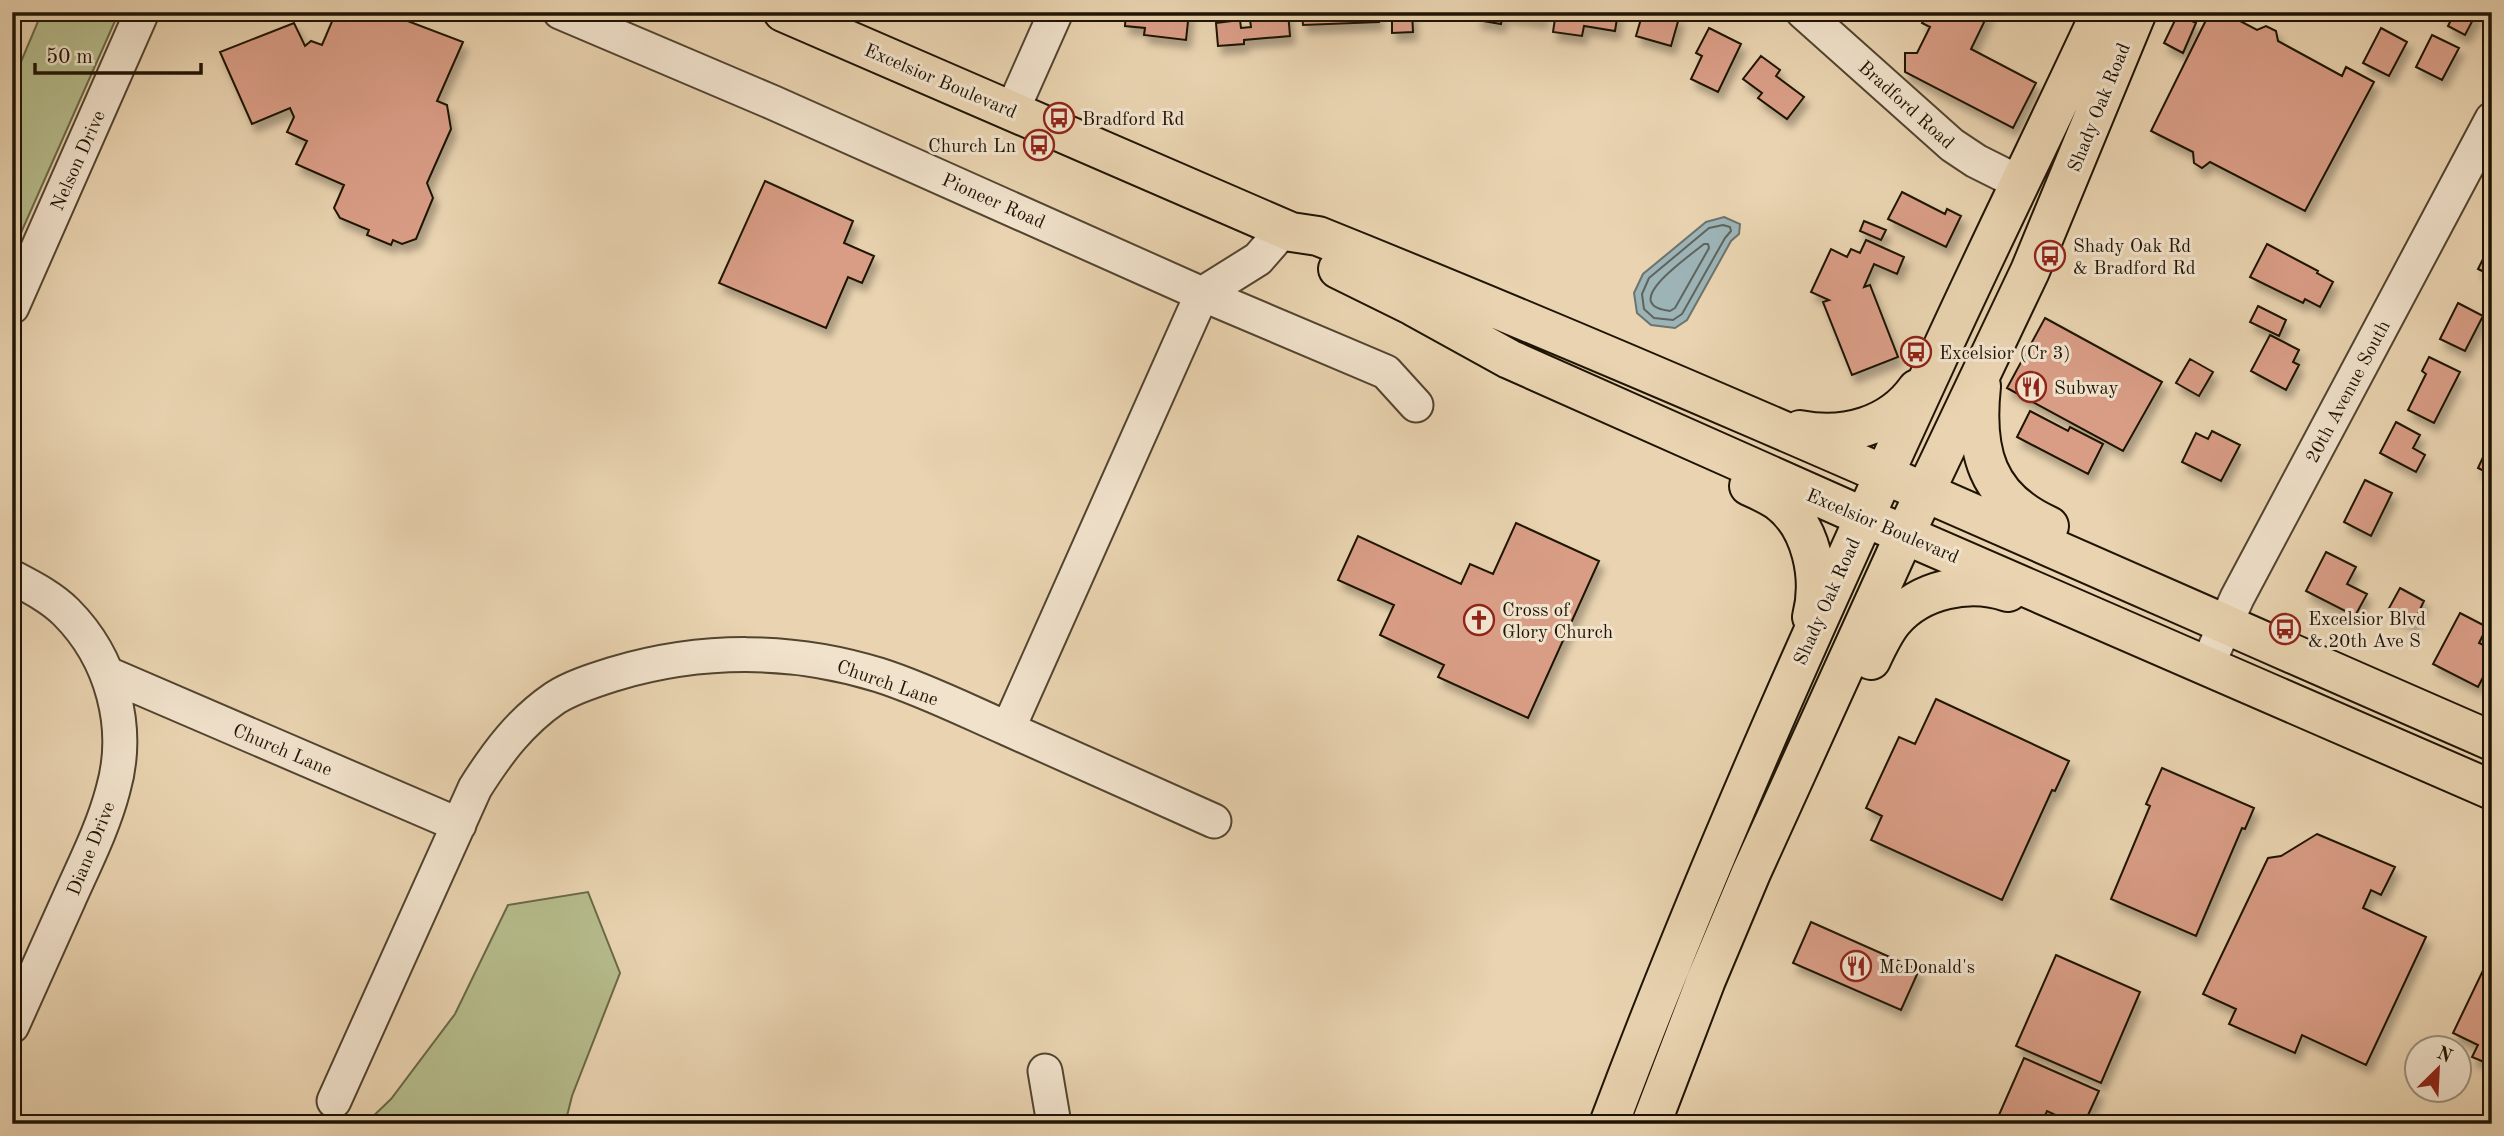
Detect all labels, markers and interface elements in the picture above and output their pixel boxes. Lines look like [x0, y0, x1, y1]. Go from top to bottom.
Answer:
scale bar [35, 32, 201, 76]
street label: Shady Oak Road [2066, 41, 2135, 175]
street label: Excelsior Boulevard [861, 42, 1019, 123]
text: 50 m [46, 47, 93, 68]
street label: Bradford Road [1854, 58, 1957, 154]
bus stop icon: Bradford Rd [1042, 101, 1076, 135]
street label: Nelson Drive [49, 108, 110, 214]
place label: Bradford Rd [1082, 111, 1185, 130]
bus stop icon: Church Ln [1022, 128, 1056, 162]
place label: Church Ln [928, 138, 1016, 157]
street label: Pioneer Road [939, 171, 1047, 233]
place label: Shady Oak Rd & Bradford Rd [2073, 238, 2196, 279]
bus stop icon: Shady Oak Rd & Bradford Rd [2033, 239, 2067, 273]
street label: 20th Avenue South [2304, 318, 2395, 467]
bus stop icon: Excelsior (Cr 3) [1899, 335, 1933, 369]
place label: Excelsior (Cr 3) [1939, 344, 2071, 364]
restaurant icon: Subway [2014, 370, 2048, 404]
place label: Subway [2054, 380, 2119, 399]
street label: Excelsior Boulevard [1803, 487, 1961, 568]
street label: Shady Oak Road [1792, 535, 1865, 668]
place label: Cross of Glory Church [1502, 602, 1613, 643]
church icon: Cross of Glory Church [1462, 603, 1496, 637]
place label: Excelsior Blvd & 20th Ave S [2308, 611, 2426, 652]
bus stop icon: Excelsior Blvd & 20th Ave S [2268, 612, 2302, 646]
street label: Church Lane [834, 658, 940, 711]
street label: Church Lane [229, 722, 335, 781]
street label: Diane Drive [65, 799, 120, 899]
restaurant icon: McDonald's [1839, 949, 1873, 983]
place label: McDonald's [1879, 959, 1975, 978]
north arrow [2402, 1034, 2472, 1104]
text: N [2433, 1044, 2455, 1068]

